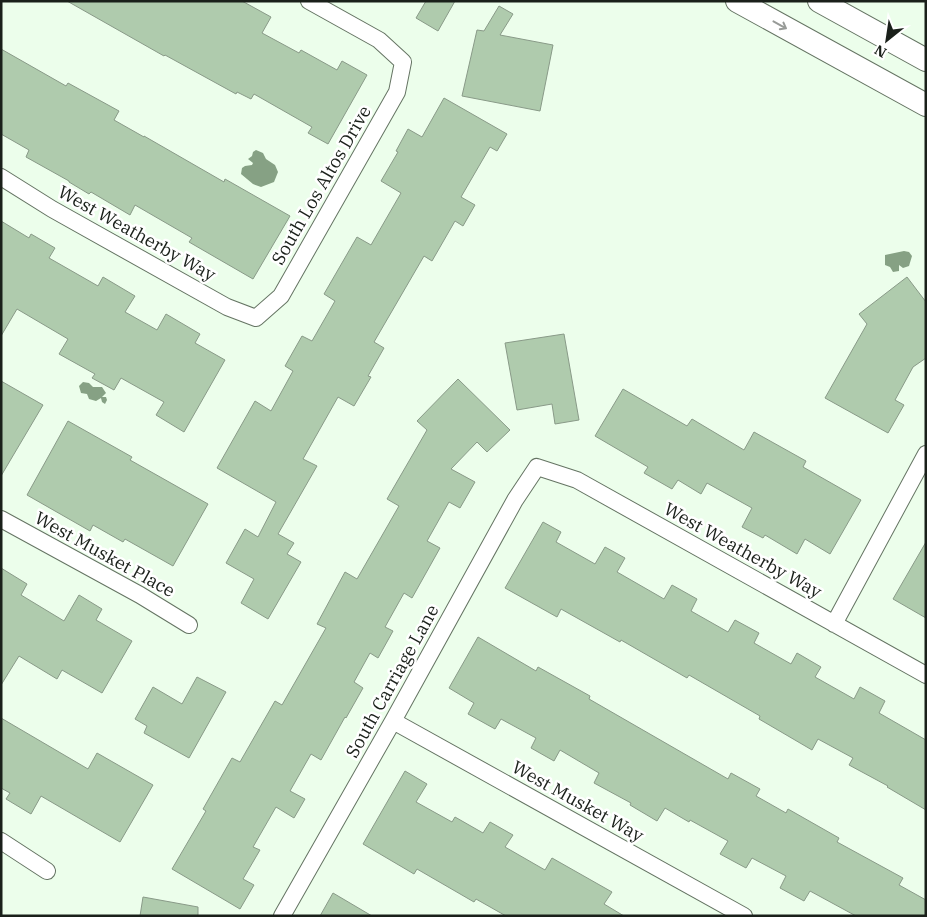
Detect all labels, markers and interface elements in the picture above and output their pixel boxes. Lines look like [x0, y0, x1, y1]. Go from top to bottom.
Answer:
north arrow [862, 15, 912, 65]
one-way arrow [772, 20, 787, 30]
text: N [871, 41, 890, 62]
street label: South Los Altos Drive [266, 101, 376, 269]
street label: West Weatherby Way [54, 180, 220, 286]
street label: West Weatherby Way [660, 497, 826, 603]
street label: West Musket Place [31, 506, 179, 602]
street label: South Carriage Lane [340, 600, 444, 762]
street label: West Musket Way [508, 755, 648, 847]

